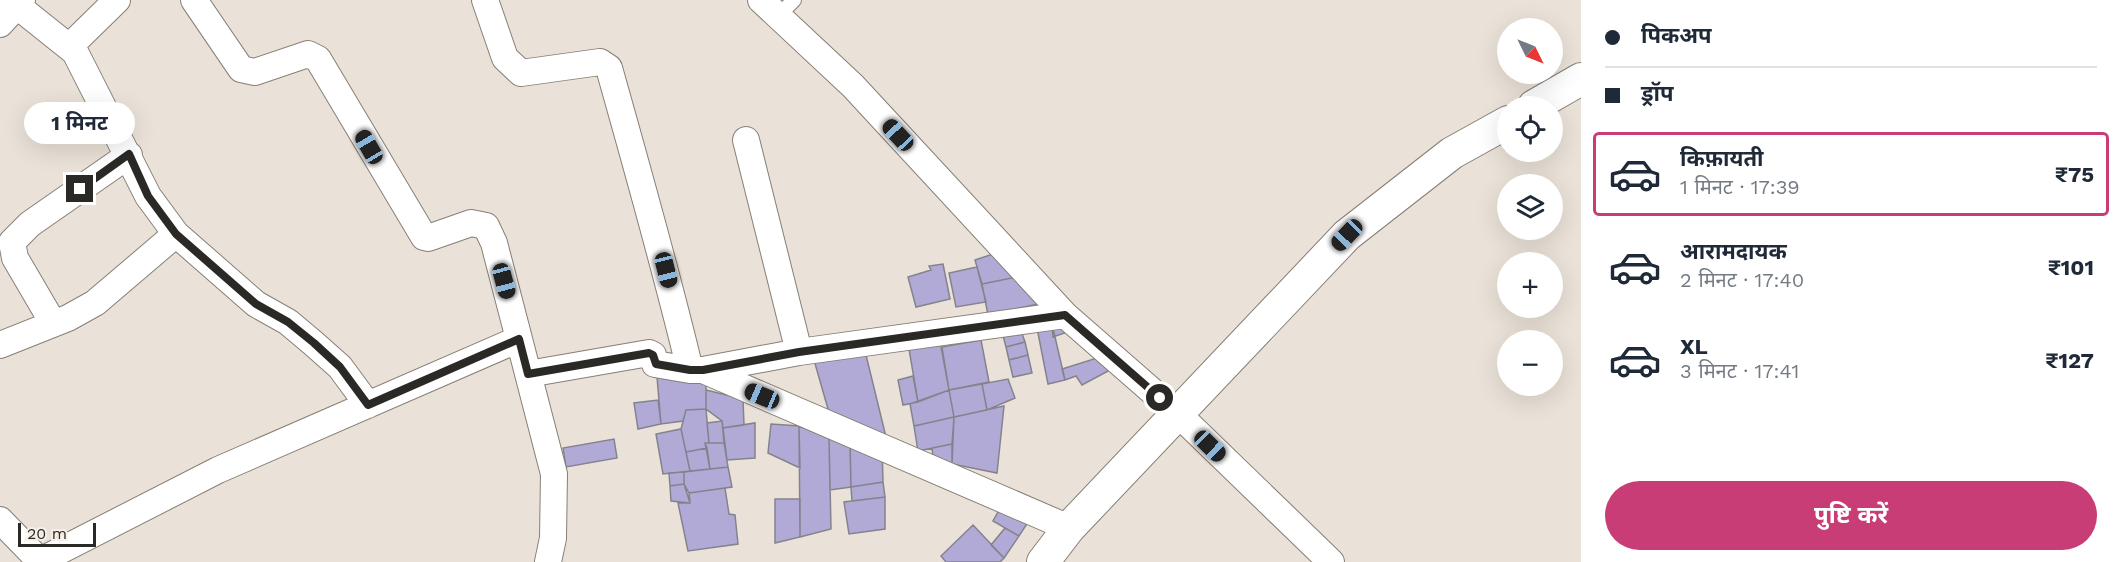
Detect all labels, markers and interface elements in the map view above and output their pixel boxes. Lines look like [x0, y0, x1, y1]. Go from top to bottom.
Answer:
north arrow [1497, 18, 1563, 84]
map controls [1497, 18, 1563, 396]
text: पिकअप [1641, 23, 1712, 48]
text: ड्रॉप [1641, 81, 1674, 106]
button: locate [1497, 96, 1563, 162]
callout: 1 मिनट [25, 102, 136, 144]
text: 1 मिनट [51, 111, 108, 135]
car [879, 116, 917, 154]
car [352, 127, 386, 167]
text: किफ़ायती [1680, 146, 1764, 171]
icon: car [1608, 147, 1662, 201]
text: ₹75 [2055, 162, 2094, 187]
button: layers [1497, 174, 1563, 240]
route end [66, 175, 93, 202]
text: 1 मिनट · 17:39 [1680, 175, 1800, 199]
car [1328, 216, 1366, 254]
text: आरामदायक [1680, 239, 1787, 264]
icon: car [1608, 240, 1662, 294]
car [653, 250, 679, 290]
button: + [1497, 252, 1563, 318]
text: ₹101 [2048, 255, 2094, 280]
car [491, 261, 517, 301]
text: 2 मिनट · 17:40 [1680, 268, 1804, 292]
button: − [1497, 330, 1563, 396]
icon: car [1608, 333, 1662, 387]
text: XL [1680, 334, 1708, 359]
text: ₹127 [2045, 348, 2094, 373]
text: 3 मिनट · 17:41 [1680, 359, 1799, 383]
car [742, 381, 782, 411]
route start [1146, 384, 1173, 411]
car [1191, 427, 1229, 465]
button: पुष्टि करें [1605, 481, 2097, 550]
scale bar [18, 520, 96, 548]
text: 20 m [27, 524, 67, 543]

